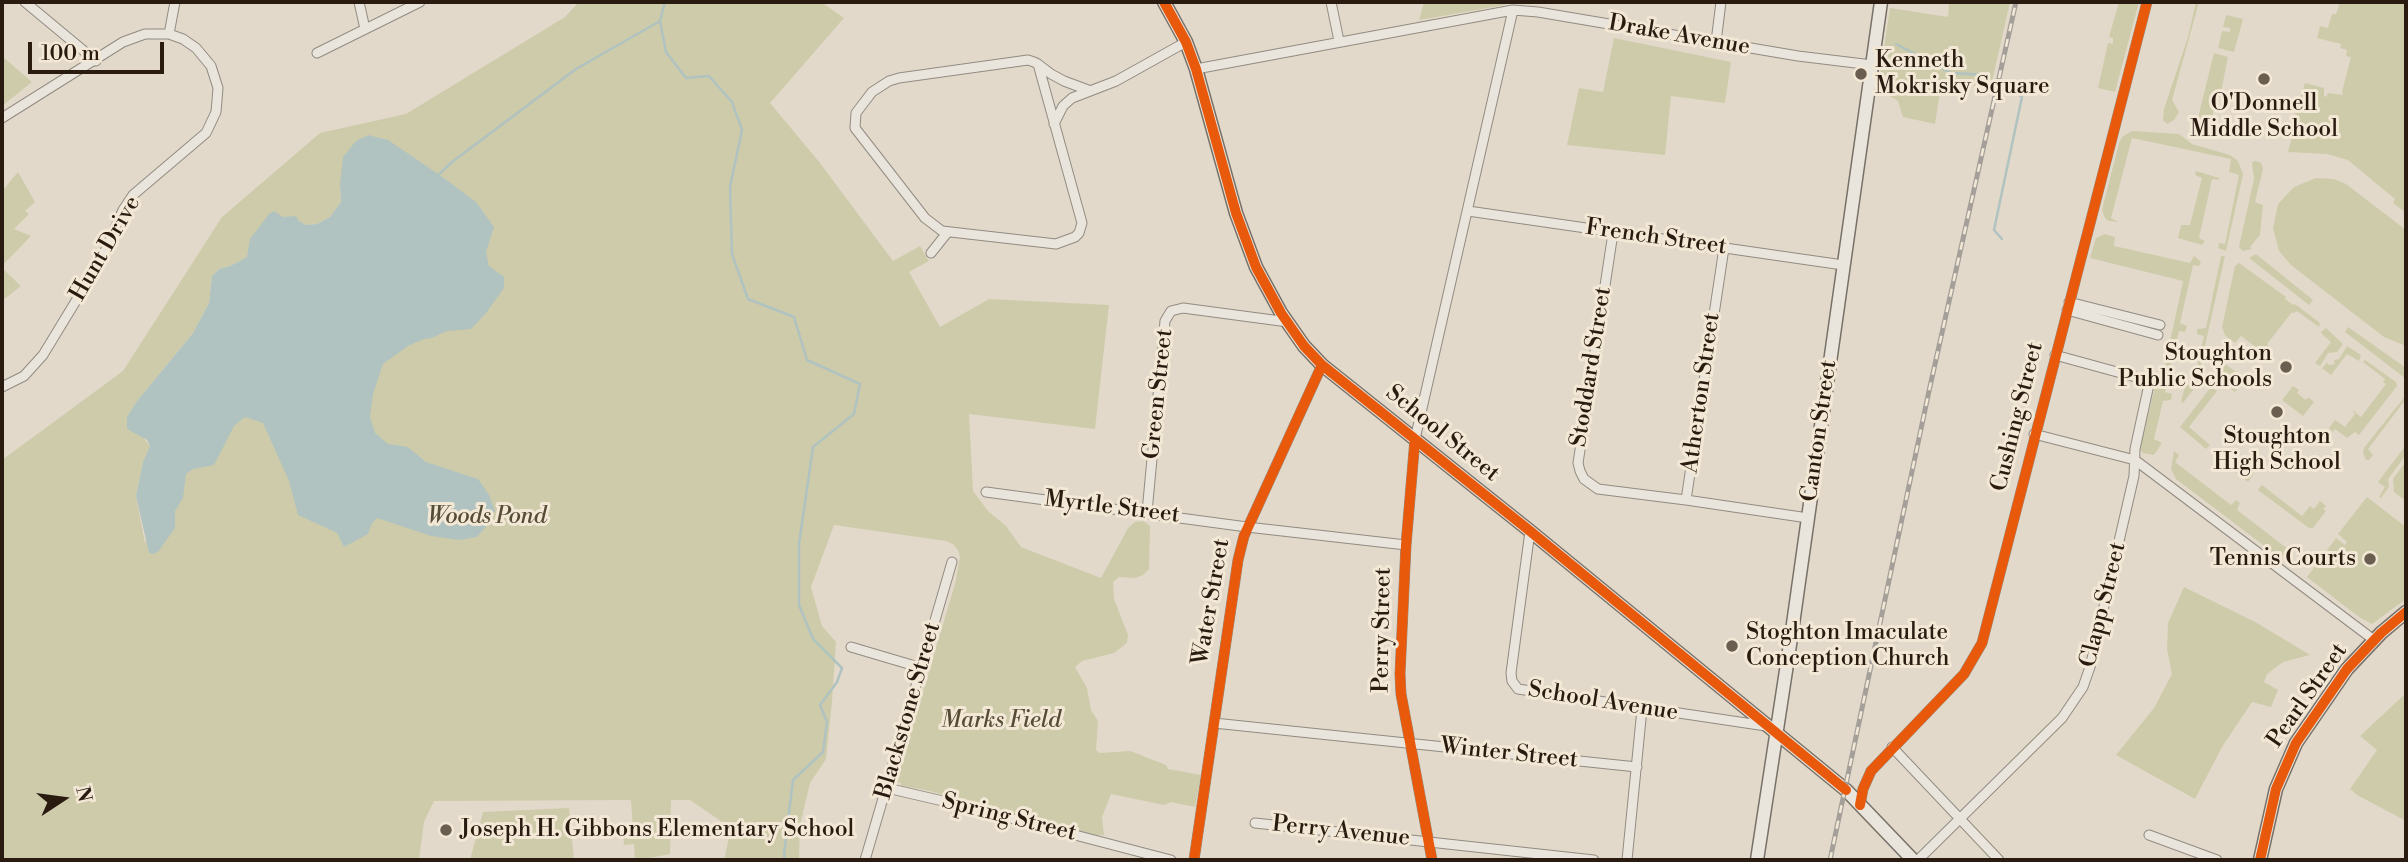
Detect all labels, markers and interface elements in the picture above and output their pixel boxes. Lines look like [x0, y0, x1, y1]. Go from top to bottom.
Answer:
street label: Drake Avenue [1606, 10, 1752, 62]
scale bar [32, 28, 168, 72]
text: 100 m [41, 41, 100, 67]
place label: Kenneth Mokrisky Square [1875, 47, 2050, 101]
marker: Kenneth Mokrisky Square [1853, 66, 1869, 82]
marker: O'Donnell Middle School [2256, 71, 2272, 87]
place label: O'Donnell Middle School [2190, 90, 2338, 144]
street label: Hunt Drive [65, 192, 147, 306]
street label: French Street [1584, 214, 1728, 262]
street label: Stoddard Street [1566, 285, 1618, 449]
street label: Atherton Street [1677, 311, 1727, 475]
street label: Green Street [1138, 327, 1180, 461]
street label: Cushing Street [1986, 339, 2050, 495]
place label: Stoughton Public Schools [2118, 340, 2272, 394]
street label: Canton Street [1796, 358, 1844, 504]
marker: Stoughton Public Schools [2278, 359, 2294, 375]
street label: School Street [1380, 380, 1504, 488]
marker: Stoughton High School [2269, 404, 2285, 420]
place label: Stoughton High School [2213, 423, 2341, 477]
street label: Myrtle Street [1043, 486, 1181, 530]
park label: Woods Pond [427, 503, 547, 531]
street label: Water Street [1187, 537, 1237, 667]
street label: Clapp Street [2075, 540, 2133, 670]
place label: Tennis Courts [2210, 545, 2356, 573]
marker: Tennis Courts [2362, 551, 2378, 567]
street label: Perry Street [1368, 567, 1398, 693]
street label: Blackstone Street [871, 619, 947, 803]
place label: Stoghton Imaculate Conception Church [1746, 619, 1949, 673]
marker: Stoghton Imaculate Conception Church [1724, 638, 1740, 654]
street label: Pearl Street [2262, 638, 2354, 754]
street label: School Avenue [1526, 677, 1680, 727]
park label: Marks Field [941, 707, 1061, 735]
street label: Winter Street [1439, 733, 1579, 775]
north arrow [28, 764, 98, 834]
text: N [70, 784, 97, 804]
street label: Spring Street [939, 788, 1079, 848]
street label: Perry Avenue [1271, 811, 1411, 853]
place label: Joseph H. Gibbons Elementary School [460, 816, 854, 844]
marker: Joseph H. Gibbons Elementary School [438, 822, 454, 838]

